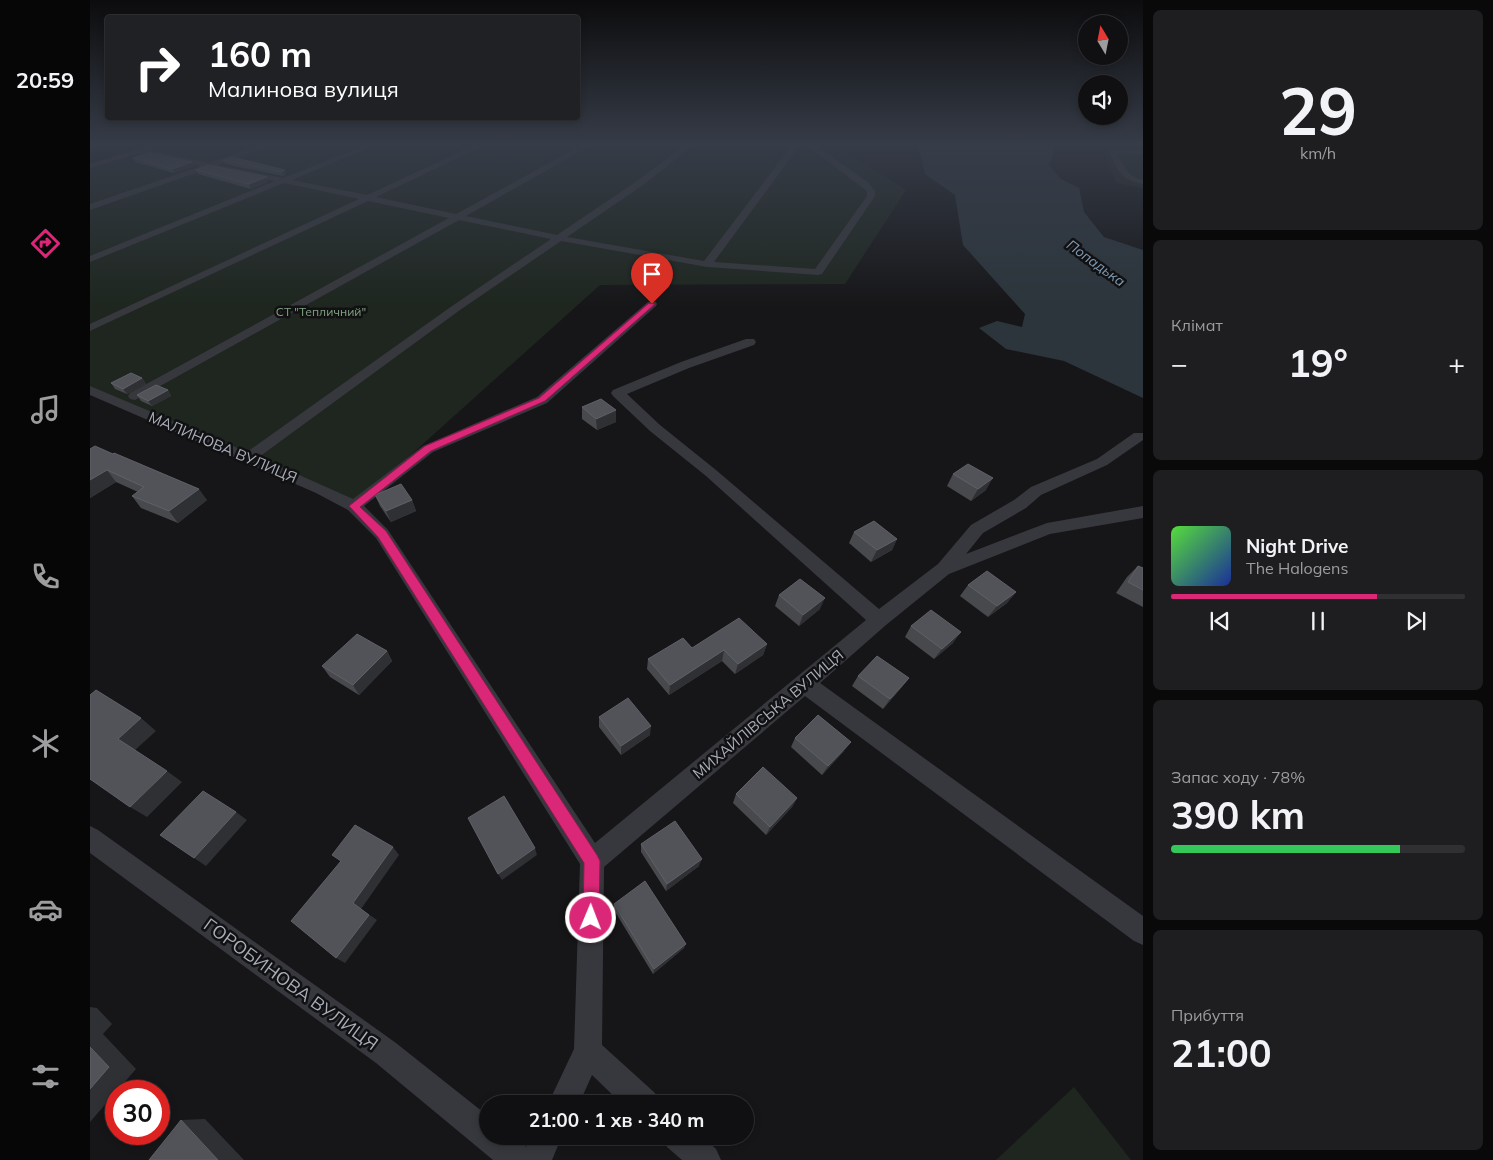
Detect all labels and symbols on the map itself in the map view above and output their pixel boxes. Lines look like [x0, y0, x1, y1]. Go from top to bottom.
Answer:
north arrow [1078, 15, 1128, 65]
water label: Попадька [1063, 236, 1129, 291]
pin [631, 253, 673, 304]
park label: СТ "Тепличний" [276, 304, 366, 319]
street label: МАЛИНОВА ВУЛИЦЯ [146, 407, 300, 487]
street label: МИХАЙЛІВСЬКА ВУЛИЦЯ [689, 645, 847, 783]
position arrow [564, 891, 616, 943]
street label: ГОРОБИНОВА ВУЛИЦЯ [199, 913, 383, 1055]
speed limit sign: 30 [105, 1080, 170, 1145]

